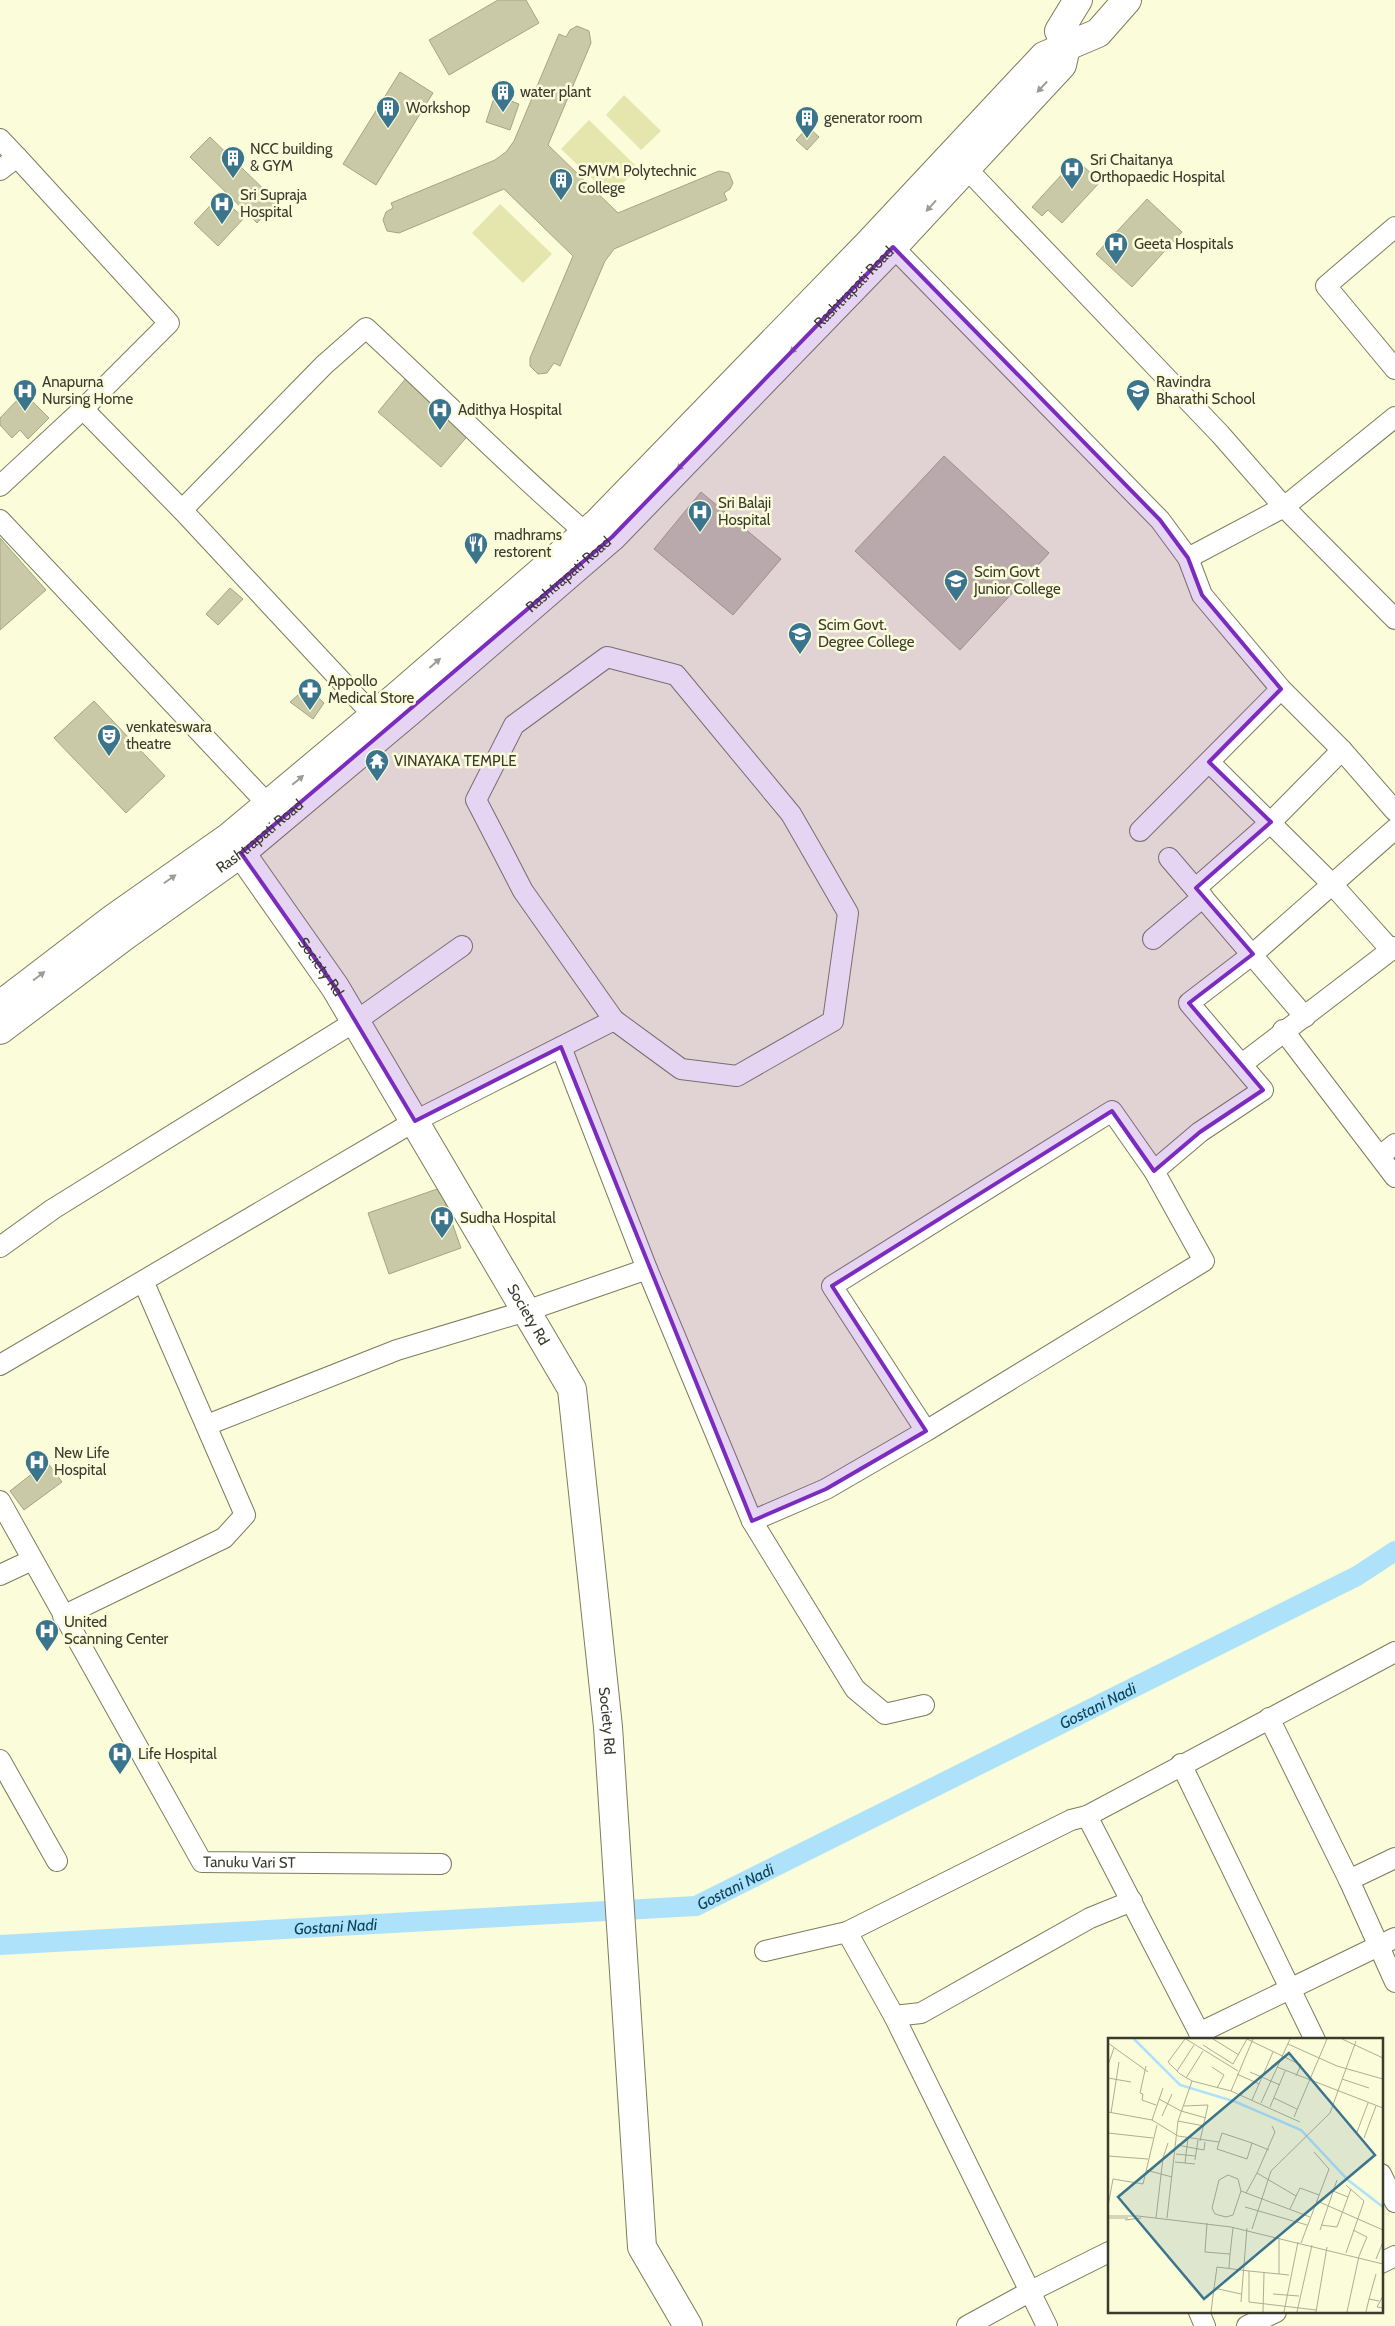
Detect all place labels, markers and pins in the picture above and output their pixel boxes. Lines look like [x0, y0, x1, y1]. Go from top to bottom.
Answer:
building icon: water plant [490, 79, 516, 113]
place label: water plant [520, 83, 591, 101]
building icon: Workshop [375, 95, 401, 129]
place label: Workshop [406, 99, 470, 117]
building icon: generator room [794, 105, 820, 139]
place label: generator room [824, 109, 922, 127]
place label: NCC building & GYM [250, 140, 333, 175]
building icon: NCC building & GYM [220, 145, 246, 179]
place label: Sri Chaitanya Orthopaedic Hospital [1090, 151, 1225, 186]
hospital icon: Sri Chaitanya Orthopaedic Hospital [1059, 156, 1085, 190]
place label: SMVM Polytechnic College [578, 162, 697, 197]
building icon: SMVM Polytechnic College [548, 167, 574, 201]
place label: Sri Supraja Hospital [240, 186, 308, 221]
hospital icon: Sri Supraja Hospital [209, 191, 235, 225]
hospital icon: Geeta Hospitals [1103, 231, 1129, 265]
place label: Geeta Hospitals [1134, 235, 1233, 253]
place label: Anapurna Nursing Home [42, 373, 133, 408]
place label: Ravindra Bharathi School [1156, 373, 1256, 408]
hospital icon: Anapurna Nursing Home [12, 378, 38, 412]
school or university icon: Ravindra Bharathi School [1125, 378, 1151, 412]
hospital icon: Adithya Hospital [427, 397, 453, 431]
place label: Adithya Hospital [458, 401, 562, 419]
place label: Sri Balaji Hospital [718, 494, 771, 529]
hospital icon: Sri Balaji Hospital [687, 499, 713, 533]
place label: madhrams restorent [494, 526, 562, 561]
restaurant icon: madhrams restorent [463, 531, 489, 565]
place label: Scim Govt Junior College [973, 563, 1061, 598]
school or university icon: Scim Govt Junior College [943, 568, 969, 602]
place label: Scim Govt. Degree College [818, 616, 915, 651]
school or university icon: Scim Govt. Degree College [787, 621, 813, 655]
place label: Appollo Medical Store [328, 672, 414, 707]
pharmacy icon: Appollo Medical Store [297, 677, 323, 711]
place label: venkateswara theatre [126, 718, 213, 753]
theatre icon: venkateswara theatre [96, 723, 122, 757]
temple icon: VINAYAKA TEMPLE [364, 748, 390, 782]
place label: VINAYAKA TEMPLE [394, 752, 517, 770]
hospital icon: Sudha Hospital [429, 1205, 455, 1239]
place label: Sudha Hospital [460, 1209, 556, 1227]
place label: New Life Hospital [54, 1444, 110, 1479]
hospital icon: New Life Hospital [24, 1449, 50, 1483]
place label: United Scanning Center [64, 1613, 169, 1648]
hospital icon: United Scanning Center [34, 1618, 60, 1652]
hospital icon: Life Hospital [107, 1741, 133, 1775]
place label: Life Hospital [138, 1745, 217, 1763]

